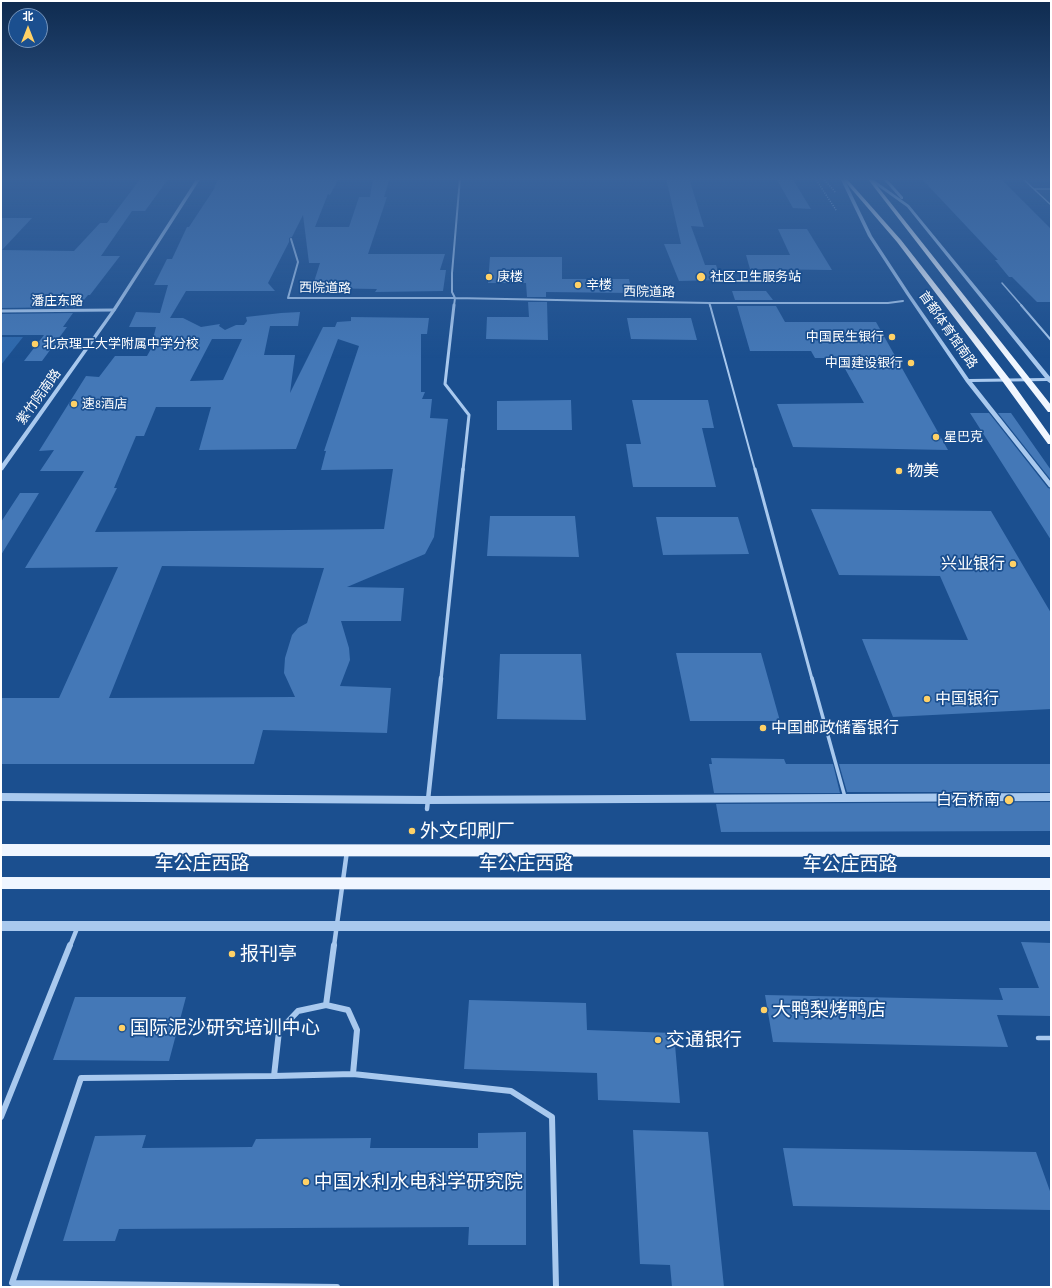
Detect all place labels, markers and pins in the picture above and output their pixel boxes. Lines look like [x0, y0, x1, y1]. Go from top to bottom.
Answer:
place label: 庚楼 [497, 269, 523, 285]
place label: 社区卫生服务站 [710, 269, 801, 285]
marker: 社区卫生服务站 [695, 271, 707, 283]
marker: 庚楼 [484, 272, 494, 282]
place label: 辛楼 [586, 277, 612, 293]
marker: 辛楼 [573, 280, 583, 290]
place label: 中国民生银行 [806, 329, 884, 345]
marker: 中国民生银行 [887, 332, 897, 342]
place label: 北京理工大学附属中学分校 [43, 336, 199, 352]
marker: 北京理工大学附属中学分校 [30, 339, 40, 349]
place label: 中国建设银行 [825, 355, 903, 371]
marker: 中国建设银行 [906, 358, 916, 368]
place label: 速8酒店 [82, 396, 127, 412]
marker: 速8酒店 [69, 399, 79, 409]
place label: 星巴克 [944, 429, 983, 445]
marker: 星巴克 [931, 432, 941, 442]
place label: 物美 [907, 461, 939, 481]
marker: 物美 [894, 466, 904, 476]
place label: 兴业银行 [941, 554, 1005, 574]
marker: 兴业银行 [1008, 559, 1018, 569]
place label: 中国银行 [935, 689, 999, 709]
marker: 中国银行 [922, 694, 932, 704]
place label: 中国邮政储蓄银行 [771, 718, 899, 738]
marker: 中国邮政储蓄银行 [758, 723, 768, 733]
place label: 白石桥南 [936, 790, 1000, 810]
marker: 白石桥南 [1003, 794, 1015, 806]
place label: 外文印刷厂 [420, 820, 515, 842]
marker: 外文印刷厂 [407, 826, 417, 836]
place label: 报刊亭 [240, 943, 297, 965]
marker: 报刊亭 [227, 949, 237, 959]
place label: 大鸭梨烤鸭店 [772, 999, 886, 1021]
marker: 大鸭梨烤鸭店 [759, 1005, 769, 1015]
place label: 国际泥沙研究培训中心 [130, 1017, 320, 1039]
marker: 国际泥沙研究培训中心 [117, 1023, 127, 1033]
place label: 交通银行 [666, 1029, 742, 1051]
marker: 交通银行 [653, 1035, 663, 1045]
place label: 中国水利水电科学研究院 [314, 1171, 523, 1193]
marker: 中国水利水电科学研究院 [301, 1177, 311, 1187]

